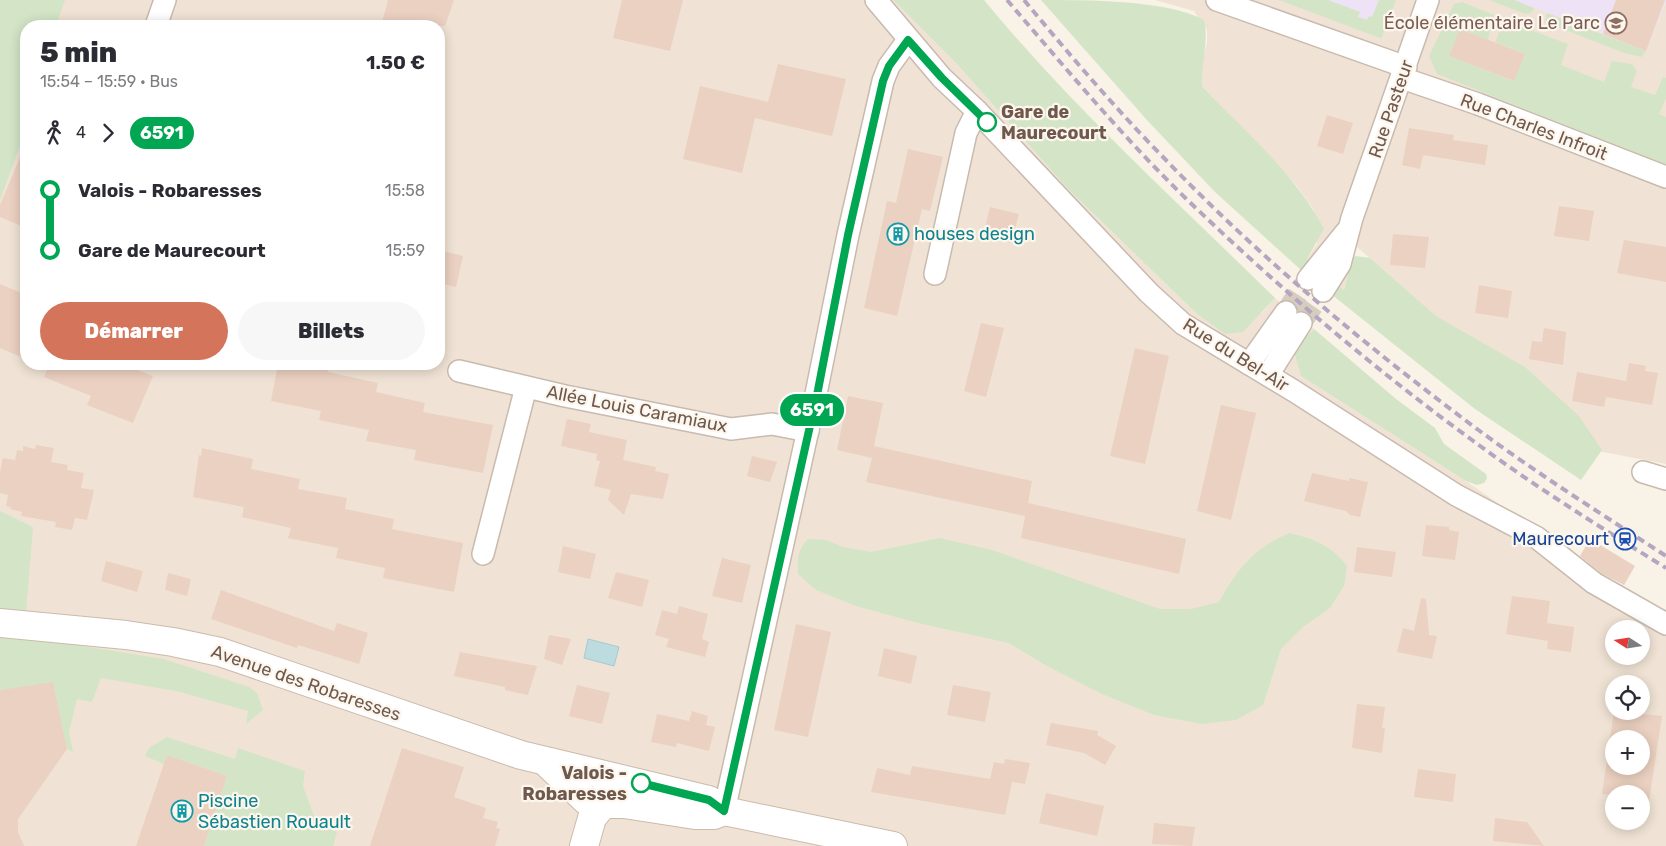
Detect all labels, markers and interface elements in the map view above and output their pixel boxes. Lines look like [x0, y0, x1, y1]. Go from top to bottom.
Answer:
school or university icon: École élémentaire Le Parc [1604, 11, 1628, 35]
place label: École élémentaire Le Parc [1384, 12, 1600, 34]
text: 5 min [40, 36, 117, 69]
text: 1.50 € [366, 51, 425, 74]
street label: Rue Pasteur [1364, 57, 1418, 161]
text: 15:54 – 15:59 · Bus [40, 72, 178, 91]
street label: Rue Charles Infroit [1457, 89, 1611, 165]
place label: Gare de Maurecourt [1001, 101, 1107, 144]
marker: Gare de Maurecourt [977, 112, 997, 132]
icon: walk [40, 119, 68, 147]
icon: forward [94, 119, 122, 147]
text: 6591 [140, 122, 184, 144]
text: 4 [76, 123, 86, 142]
text: Valois - Robaresses [78, 179, 262, 202]
text: 15:58 [385, 181, 425, 200]
building icon: houses design [886, 222, 910, 246]
place label: houses design [914, 223, 1035, 245]
text: Gare de Maurecourt [78, 239, 266, 262]
text: 15:59 [386, 241, 425, 260]
button: Démarrer [40, 302, 228, 360]
button: Billets [238, 302, 425, 360]
street label: Rue du Bel-Air [1179, 314, 1293, 396]
street label: Allée Louis Caramiaux [545, 381, 730, 437]
line badge: 6591 [777, 394, 847, 426]
text: 6591 [790, 399, 834, 421]
station icon: Maurecourt [1613, 527, 1637, 551]
place label: Maurecourt [1512, 528, 1609, 550]
north arrow [1605, 620, 1650, 665]
map controls [1605, 620, 1650, 830]
street label: Avenue des Robaresses [208, 640, 404, 726]
button: locate [1605, 675, 1650, 720]
button: + [1605, 730, 1650, 775]
place label: Valois - Robaresses [522, 762, 627, 805]
marker: Valois - Robaresses [631, 773, 651, 793]
button: − [1605, 785, 1650, 830]
place label: Piscine Sébastien Rouault [198, 790, 351, 833]
building icon: Piscine Sébastien Rouault [170, 799, 194, 823]

